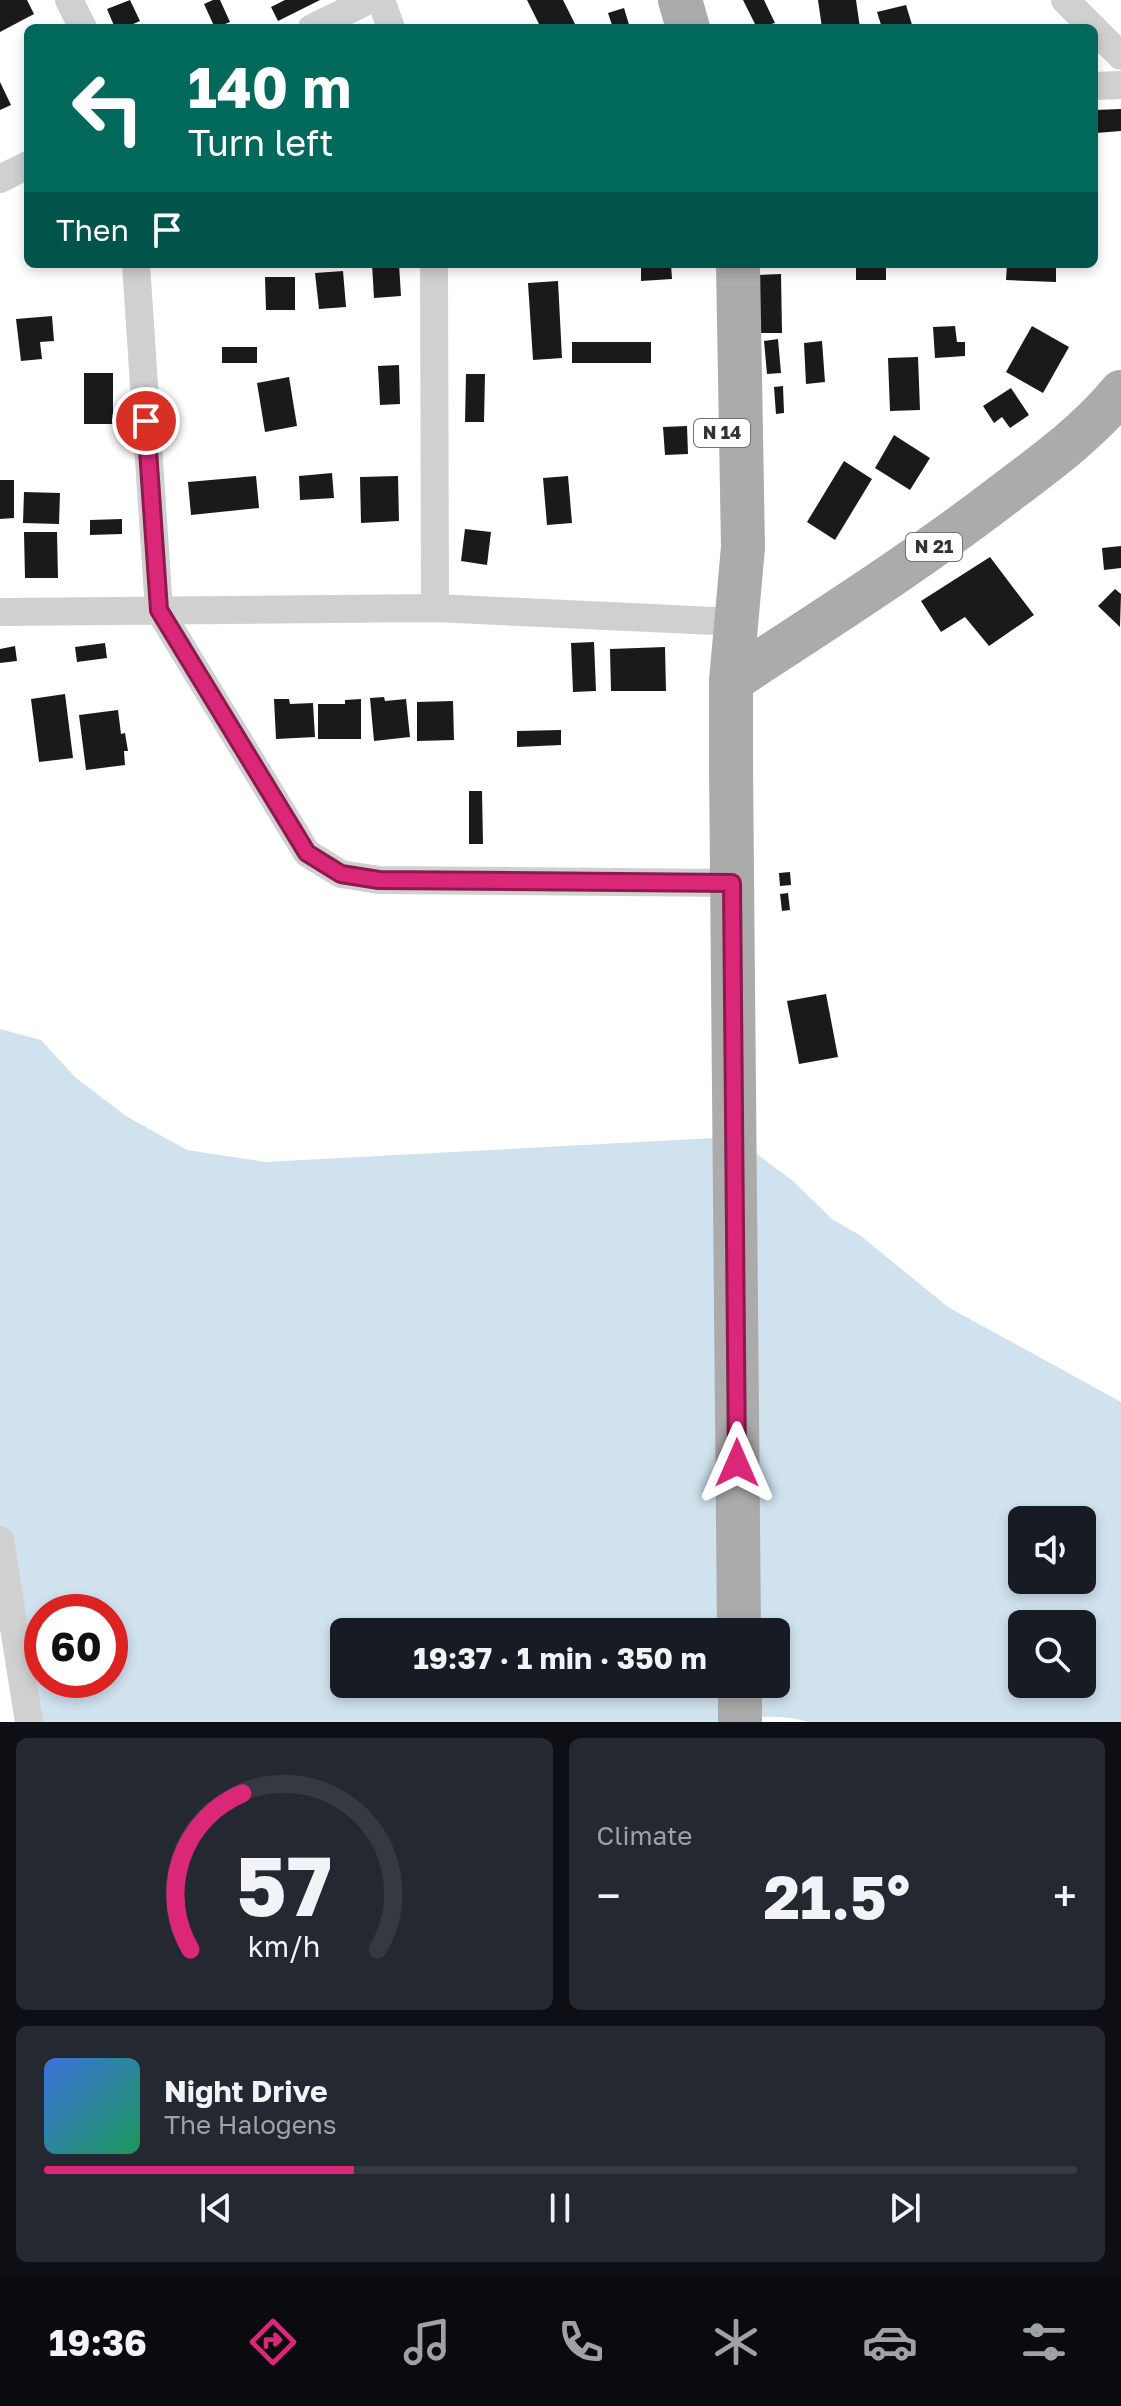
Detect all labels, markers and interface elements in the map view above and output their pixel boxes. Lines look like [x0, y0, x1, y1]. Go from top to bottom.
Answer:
text: 140 m [188, 53, 351, 120]
icon: left [56, 56, 160, 160]
text: Turn left [188, 121, 334, 164]
icon: arrive [145, 208, 189, 252]
text: Then [56, 212, 129, 248]
pin [112, 387, 180, 455]
icon: arrive [124, 399, 168, 443]
road number: N 14 [694, 419, 750, 447]
road number: N 21 [906, 533, 962, 561]
position arrow [695, 1421, 779, 1505]
map controls [1008, 1506, 1096, 1698]
button: sound [1008, 1506, 1096, 1594]
speed limit sign: 60 [24, 1594, 128, 1698]
button: search [1008, 1610, 1096, 1698]
text: 19:37 · 1 min · 350 m [413, 1640, 707, 1676]
text: Climate [597, 1820, 692, 1851]
text: 57 [236, 1834, 332, 1934]
text: 21.5° [763, 1860, 910, 1932]
text: − [597, 1869, 621, 1922]
text: + [1053, 1869, 1077, 1922]
text: km/h [248, 1929, 321, 1963]
text: Night Drive [164, 2073, 328, 2109]
text: The Halogens [164, 2109, 337, 2140]
icon: previous [194, 2186, 238, 2230]
icon: pause [538, 2186, 582, 2230]
icon: next [883, 2186, 927, 2230]
icon: directions [245, 2314, 301, 2370]
icon: music [399, 2314, 455, 2370]
icon: phone [553, 2314, 609, 2370]
icon: climate [708, 2314, 764, 2370]
icon: car [862, 2314, 918, 2370]
icon: filters [1016, 2314, 1072, 2370]
text: 19:36 [49, 2321, 147, 2364]

